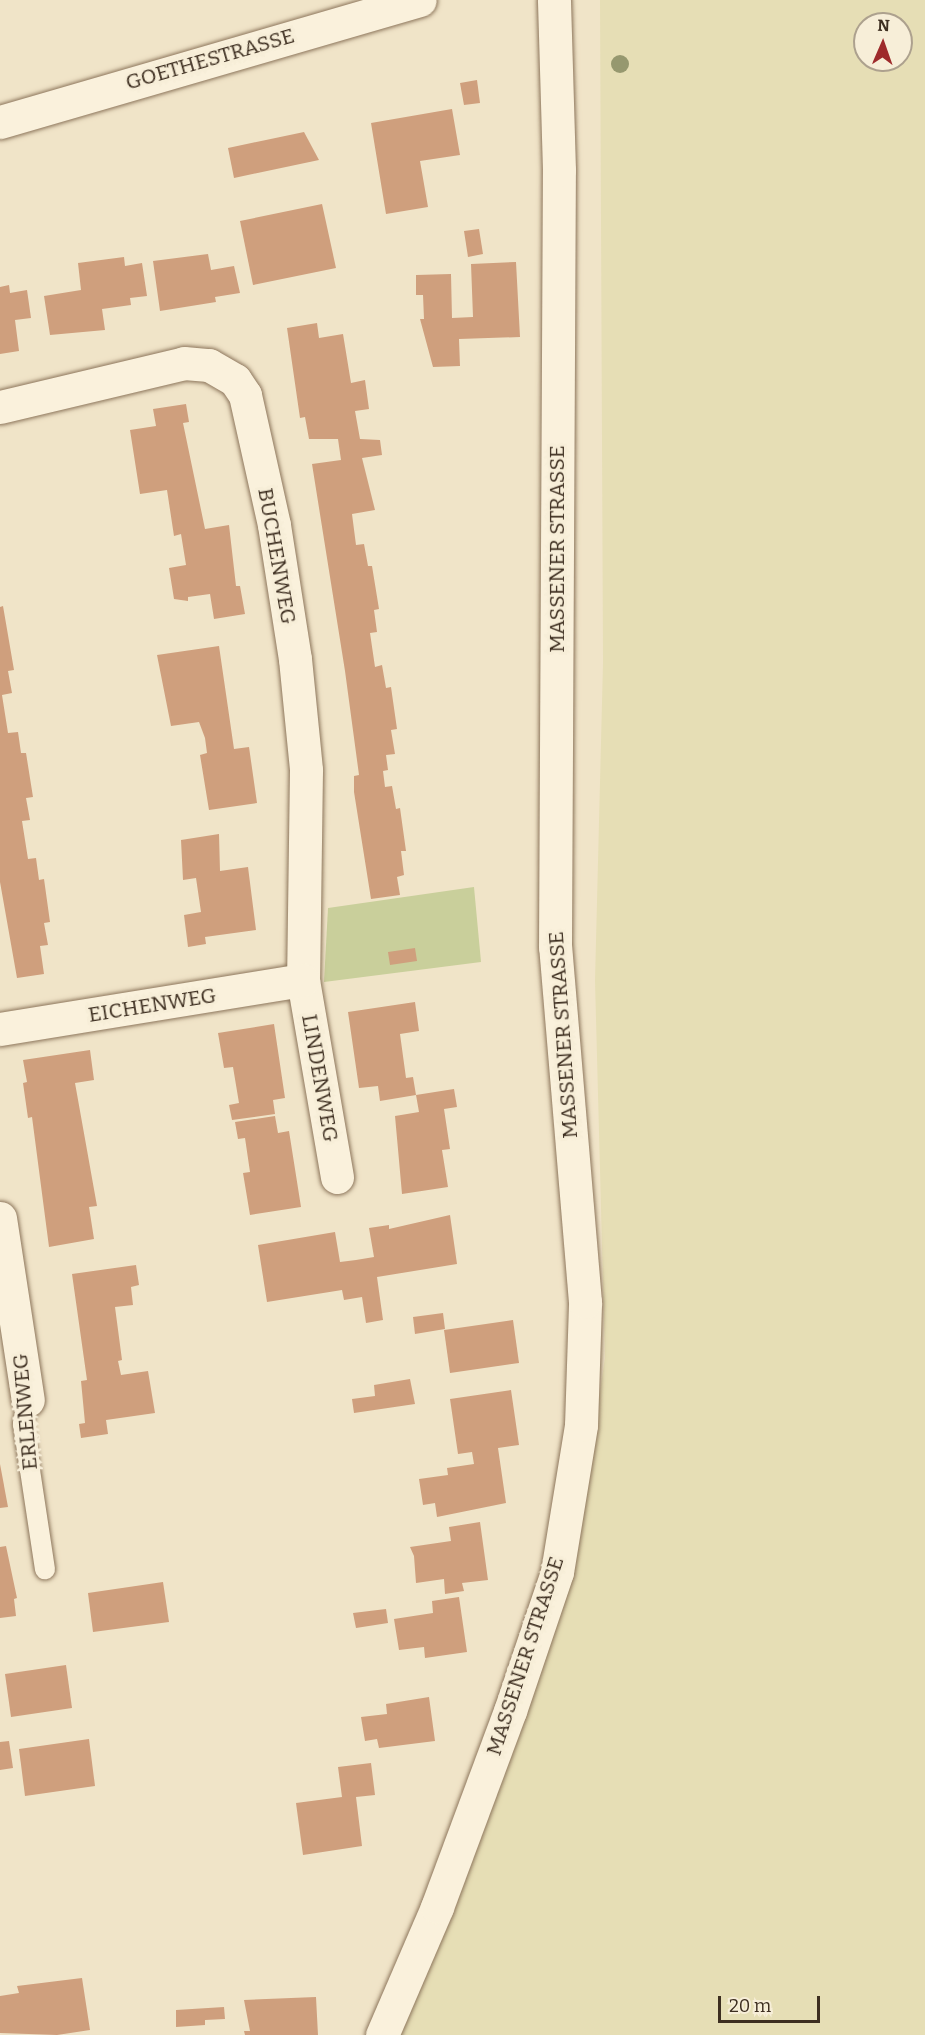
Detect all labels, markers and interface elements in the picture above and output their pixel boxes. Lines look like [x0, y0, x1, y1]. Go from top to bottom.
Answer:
north arrow [853, 12, 913, 72]
text: N [877, 16, 890, 35]
street label: GOETHESTRASSE [123, 23, 297, 95]
street label: MASSENER STRASSE [544, 445, 570, 653]
street label: BUCHENWEG [253, 486, 301, 626]
street label: MASSENER STRASSE [543, 931, 583, 1139]
street label: EICHENWEG [86, 982, 218, 1028]
street label: LINDENWEG [296, 1012, 344, 1144]
street label: ERLENWEG [7, 1353, 43, 1471]
street label: MASSENER STRASSE [481, 1553, 569, 1759]
scale bar [721, 1984, 823, 2022]
text: 20 m [729, 1995, 771, 2017]

